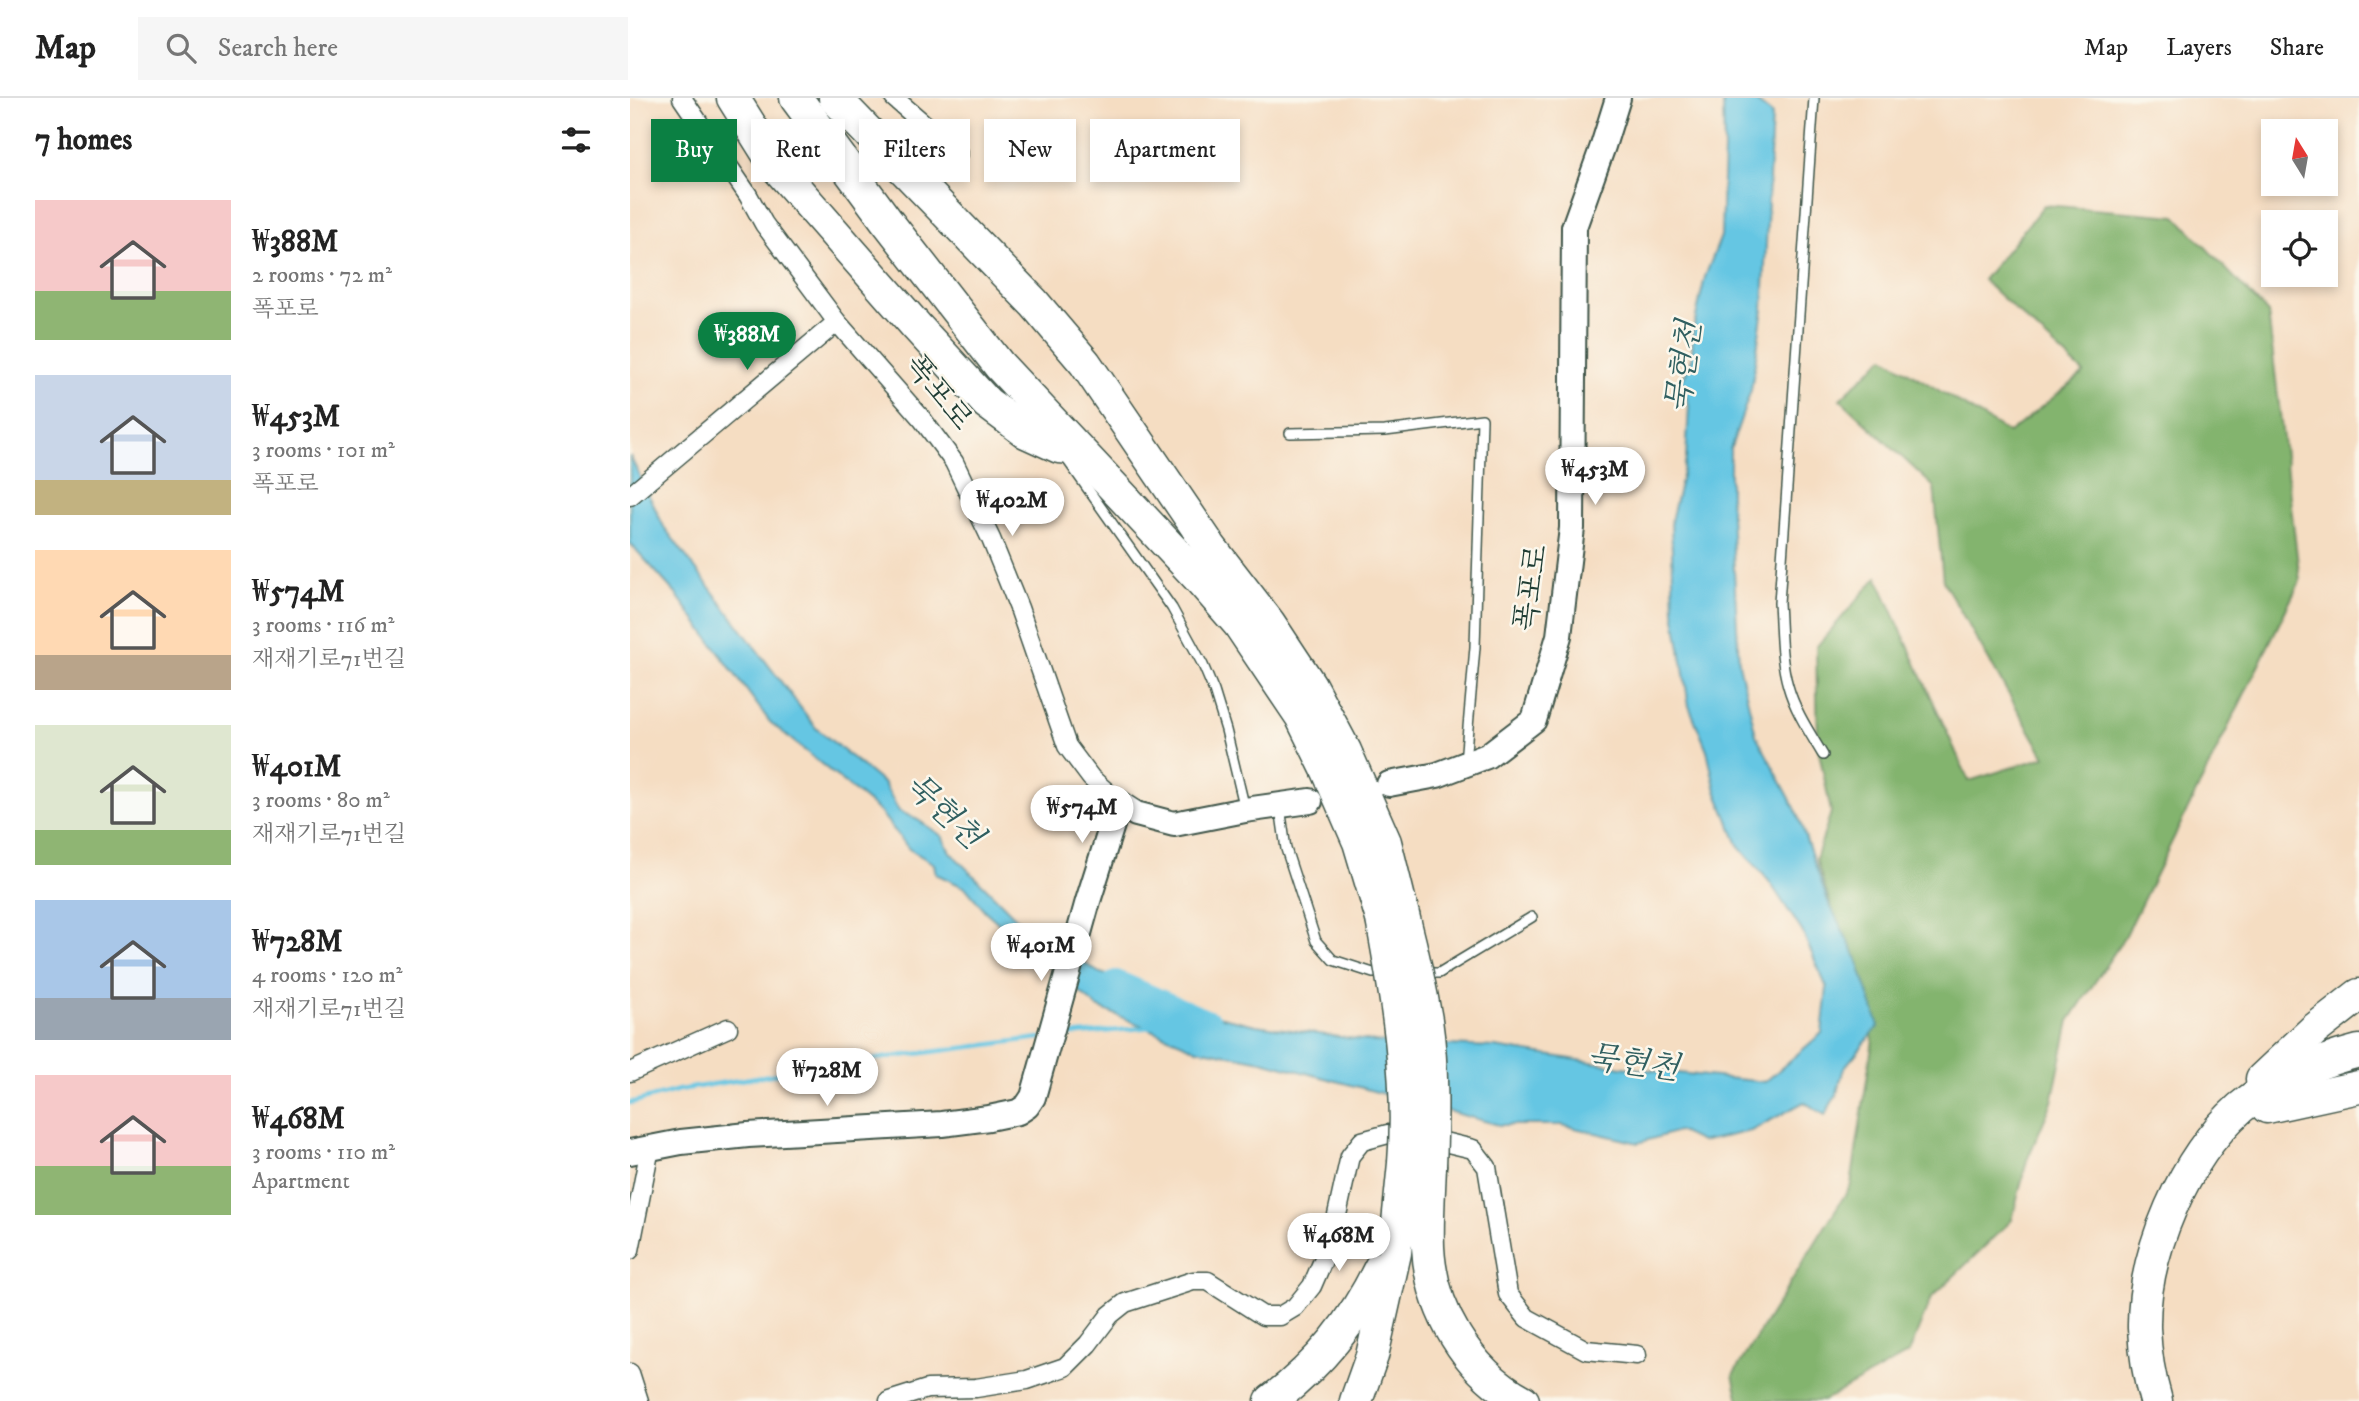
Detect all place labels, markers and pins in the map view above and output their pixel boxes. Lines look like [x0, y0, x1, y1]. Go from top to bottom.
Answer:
pin: ₩388M [698, 313, 796, 372]
pin: ₩453M [1546, 448, 1644, 507]
pin: ₩402M [963, 478, 1061, 538]
pin: ₩574M [1033, 786, 1131, 845]
pin: ₩401M [992, 924, 1090, 983]
pin: ₩728M [778, 1048, 876, 1108]
pin: ₩468M [1290, 1214, 1388, 1273]

